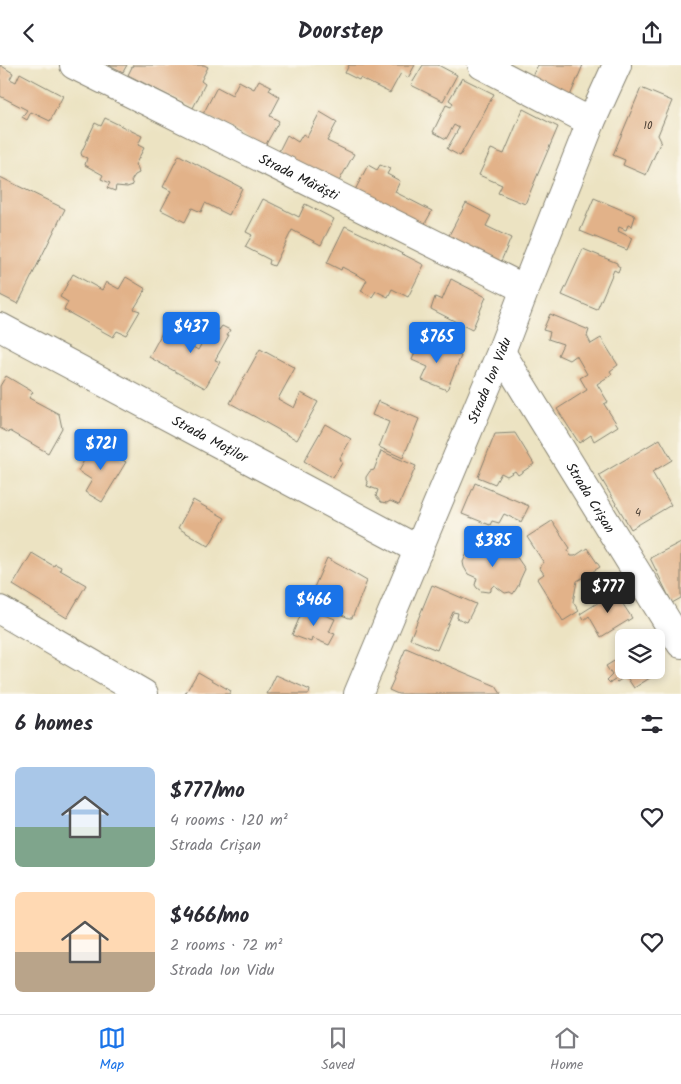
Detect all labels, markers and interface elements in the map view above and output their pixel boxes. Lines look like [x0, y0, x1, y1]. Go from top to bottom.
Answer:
text: Doorstep [298, 15, 383, 50]
icon: back [15, 19, 43, 47]
icon: share [638, 19, 666, 47]
house number: 10 [644, 117, 653, 135]
street label: Strada Mărăști [255, 148, 343, 207]
pin: $437 [161, 311, 221, 354]
text: $437 [174, 315, 208, 340]
pin: $765 [407, 321, 467, 364]
text: $765 [420, 325, 454, 350]
street label: Strada Ion Vidu [462, 334, 518, 427]
street label: Strada Moților [168, 410, 253, 470]
pin: $721 [71, 429, 131, 471]
text: $721 [85, 432, 117, 457]
street label: Strada Crișan [560, 458, 620, 538]
house number: 4 [635, 504, 641, 522]
pin: $385 [463, 525, 523, 568]
text: $385 [475, 529, 511, 554]
pin: $777 [578, 571, 638, 614]
text: $777 [592, 575, 624, 600]
pin: $466 [284, 585, 344, 627]
text: $466 [296, 588, 332, 613]
map controls [615, 629, 665, 679]
button: layers [615, 629, 665, 679]
text: 6 homes [15, 708, 93, 741]
icon: filters [638, 710, 666, 738]
text: $777/mo [170, 775, 245, 808]
icon: home [55, 787, 115, 847]
icon: heart [638, 803, 666, 831]
text: 4 rooms · 120 m² [170, 808, 288, 833]
text: Strada Crișan [170, 833, 261, 858]
text: $466/mo [170, 900, 249, 933]
icon: home [55, 912, 115, 972]
icon: heart [638, 928, 666, 956]
text: 2 rooms · 72 m² [170, 933, 282, 958]
text: Strada Ion Vidu [170, 958, 275, 983]
tab: Map [98, 1024, 126, 1076]
tab: Saved [321, 1024, 355, 1076]
tab: Home [550, 1024, 583, 1076]

